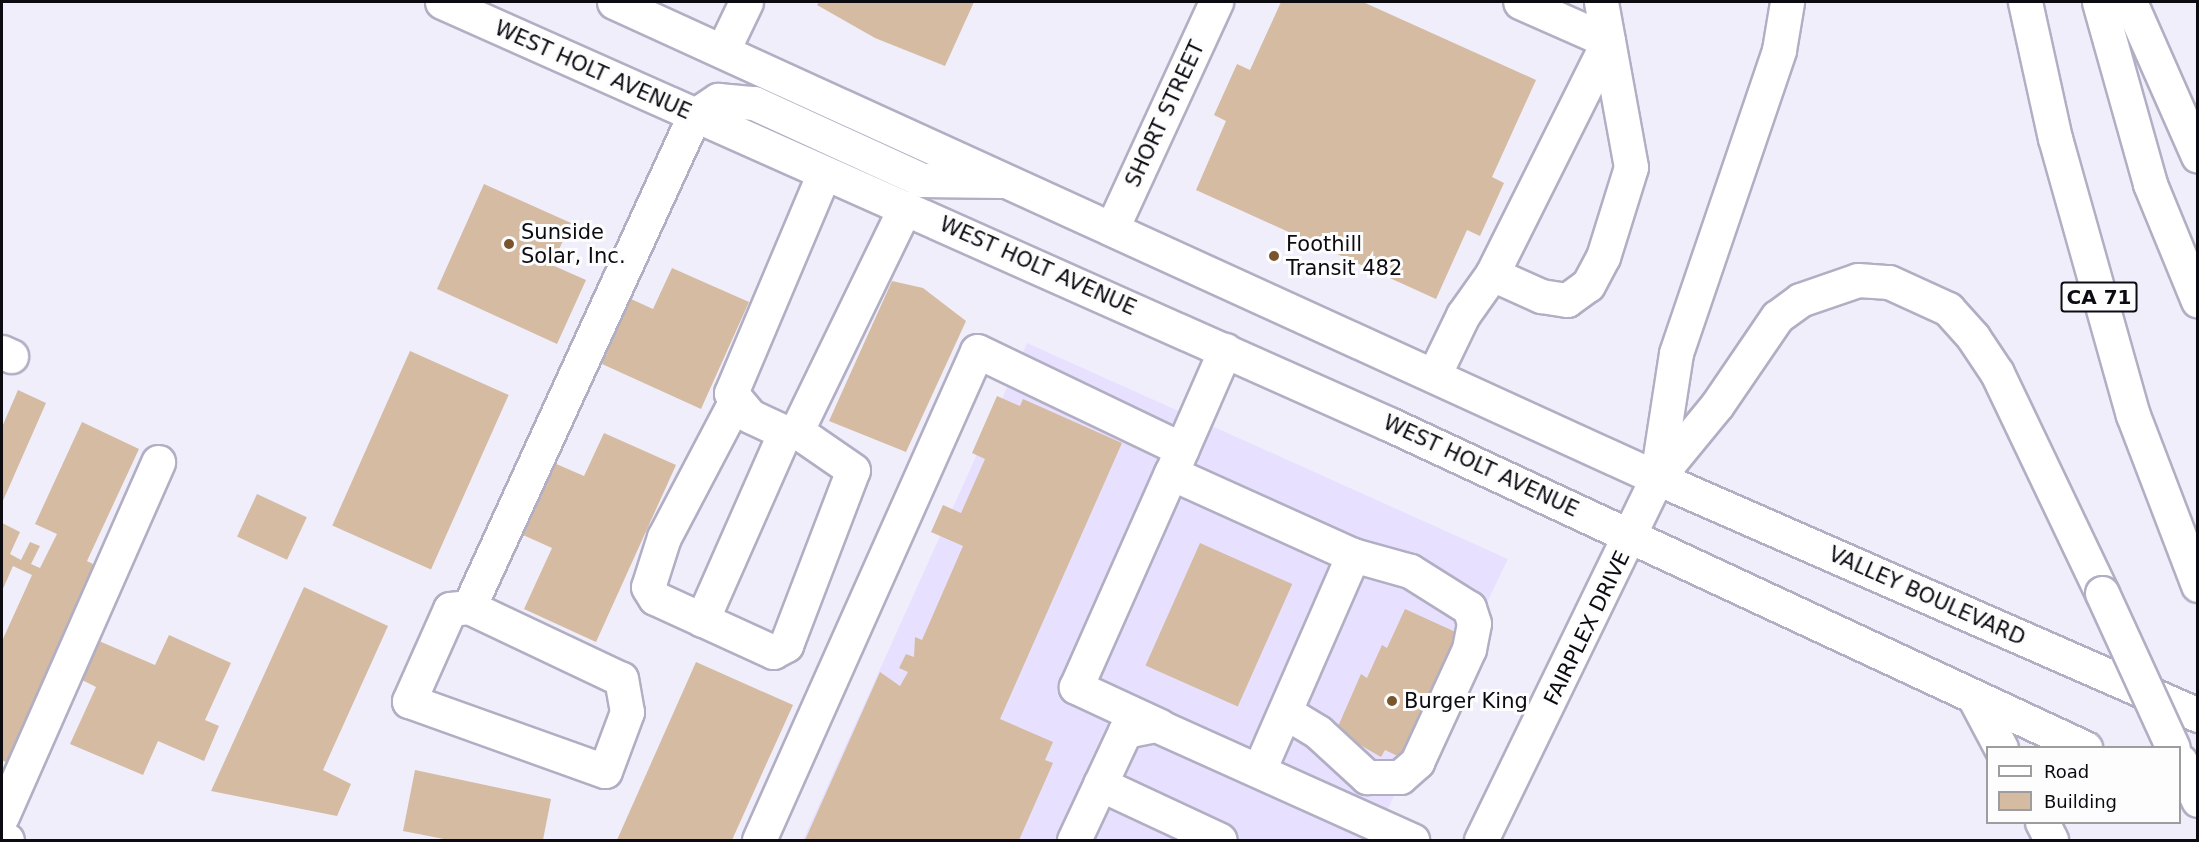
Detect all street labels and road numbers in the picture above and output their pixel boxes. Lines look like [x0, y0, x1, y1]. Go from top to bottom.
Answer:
street label: WEST HOLT AVENUE [491, 15, 695, 125]
street label: SHORT STREET [1120, 37, 1210, 191]
street label: WEST HOLT AVENUE [936, 211, 1140, 321]
road number: CA 71 [2060, 280, 2138, 314]
street label: WEST HOLT AVENUE [1379, 410, 1583, 522]
street label: VALLEY BOULEVARD [1825, 541, 2029, 651]
street label: FAIRPLEX DRIVE [1539, 547, 1635, 709]

